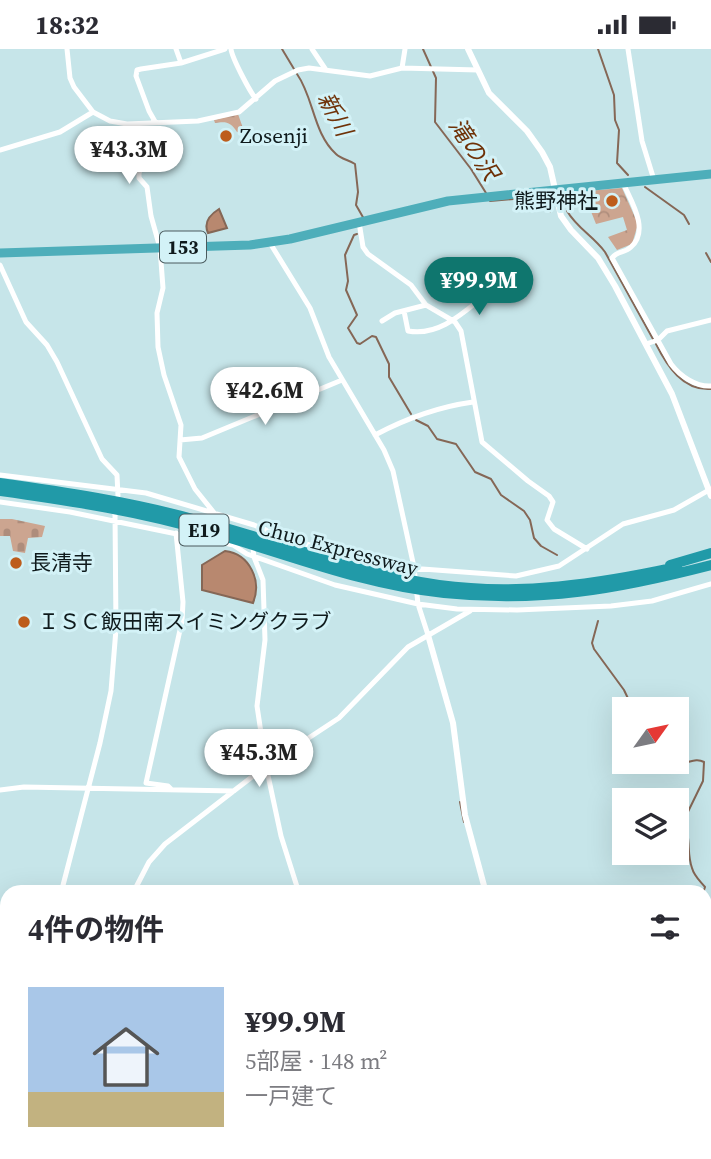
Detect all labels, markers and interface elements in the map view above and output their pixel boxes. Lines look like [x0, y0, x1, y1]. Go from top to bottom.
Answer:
text: 18:32 [35, 7, 99, 43]
water label: 新川 [310, 86, 361, 144]
water label: 滝の沢 [441, 111, 508, 189]
place label: Zosenji [240, 121, 308, 150]
pin: ¥43.3M [72, 127, 186, 186]
marker: Zosenji [218, 128, 234, 144]
text: ¥43.3M [90, 133, 168, 165]
place label: 熊野神社 [514, 186, 598, 215]
marker: 熊野神社 [604, 193, 620, 209]
road number: 153 [160, 231, 206, 263]
pin: ¥99.9M [422, 257, 536, 317]
text: ¥99.9M [440, 264, 518, 296]
pin: ¥42.6M [208, 367, 322, 427]
text: ¥42.6M [226, 374, 304, 406]
street label: Chuo Expressway [255, 512, 421, 583]
road number: E19 [180, 515, 228, 545]
place label: 長清寺 [30, 548, 93, 577]
marker: 長清寺 [8, 555, 24, 571]
place label: ＩＳＣ飯田南スイミングクラブ [38, 607, 332, 636]
marker: ＩＳＣ飯田南スイミングクラブ [16, 614, 32, 630]
north arrow [612, 697, 690, 773]
map controls [612, 697, 689, 865]
pin: ¥45.3M [202, 729, 316, 789]
text: ¥45.3M [220, 736, 298, 768]
button: layers [612, 788, 689, 865]
icon: filters [646, 908, 684, 946]
text: 4件の物件 [28, 909, 164, 950]
text: ¥99.9M [245, 1001, 346, 1042]
icon: home [84, 1015, 168, 1099]
text: 5部屋 · 148 m² [245, 1045, 388, 1077]
text: 一戸建て [245, 1080, 337, 1112]

